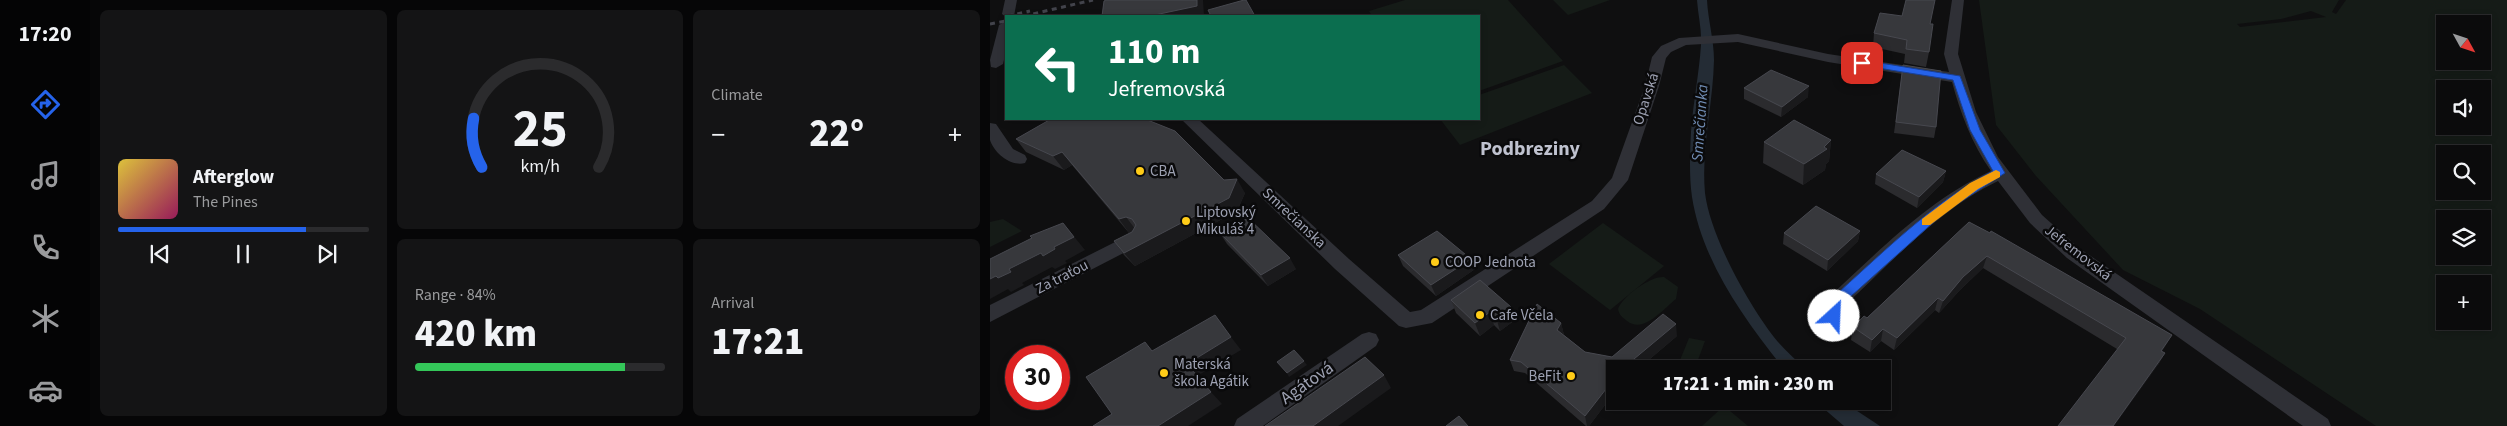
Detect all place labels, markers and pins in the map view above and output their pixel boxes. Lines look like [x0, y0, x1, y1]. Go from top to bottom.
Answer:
pin [1841, 42, 1883, 84]
place label: CBA [1150, 161, 1176, 182]
marker: CBA [1134, 165, 1146, 177]
place label: Liptovský Mikuláš 4 [1196, 202, 1256, 240]
marker: Liptovský Mikuláš 4 [1180, 215, 1192, 227]
place label: COOP Jednota [1445, 252, 1536, 273]
marker: COOP Jednota [1429, 256, 1441, 268]
place label: Cafe Včela [1490, 305, 1554, 326]
marker: Cafe Včela [1474, 309, 1486, 321]
place label: Materská škola Agátik [1174, 354, 1250, 392]
place label: BeFit [1529, 366, 1561, 387]
marker: Materská škola Agátik [1158, 367, 1170, 379]
marker: BeFit [1565, 370, 1577, 382]

